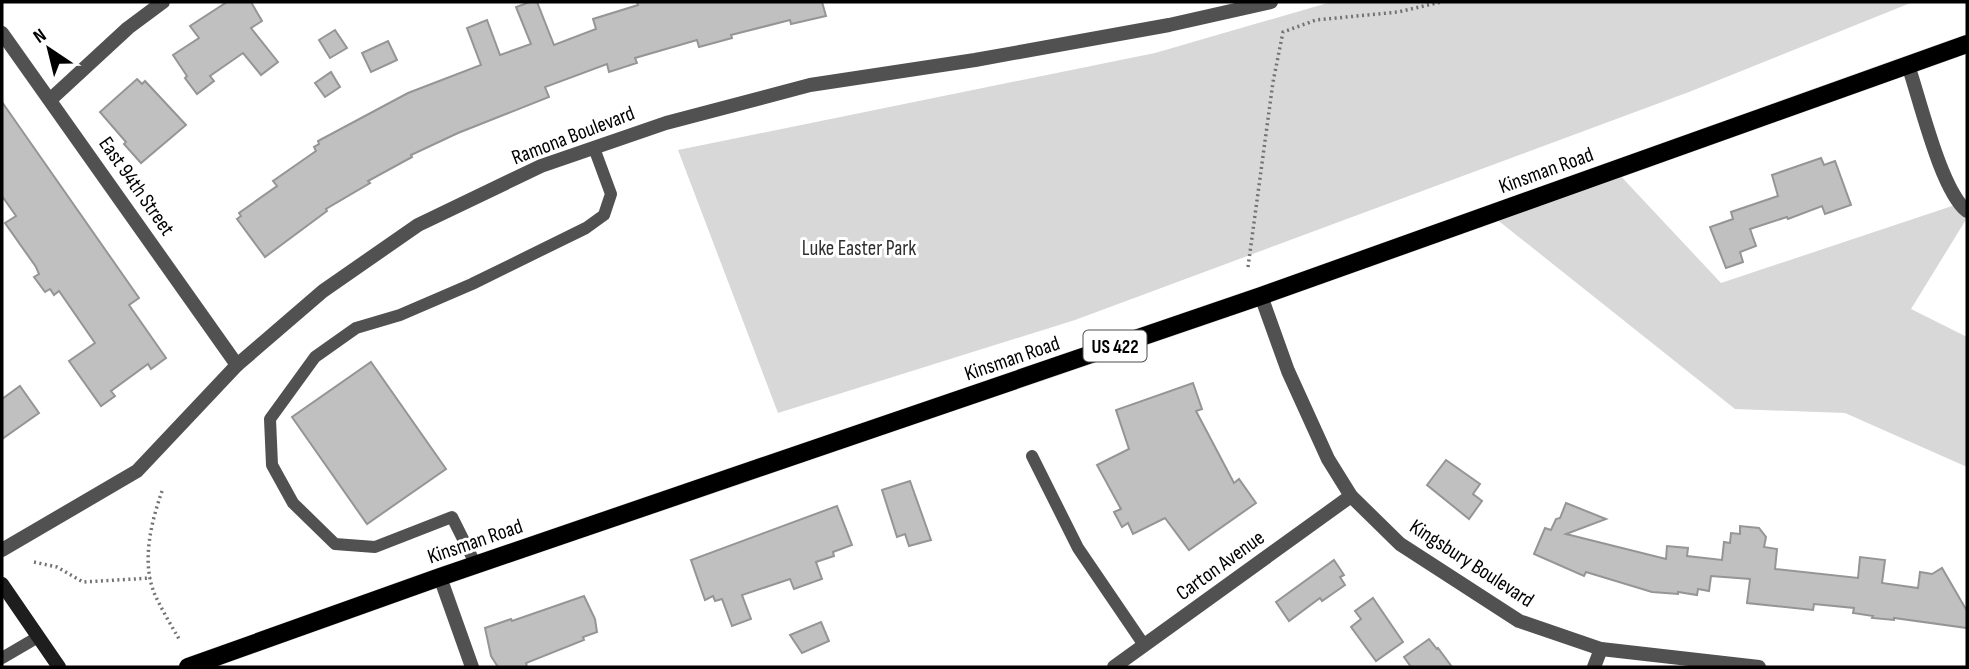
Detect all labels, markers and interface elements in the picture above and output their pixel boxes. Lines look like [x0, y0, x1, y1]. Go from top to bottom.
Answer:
north arrow [14, 14, 84, 84]
text: N [29, 24, 51, 49]
street label: Ramona Boulevard [508, 101, 638, 170]
street label: East 94th Street [93, 132, 180, 240]
street label: Kinsman Road [1495, 142, 1597, 199]
park label: Luke Easter Park [802, 236, 916, 261]
road number: US 422 [1084, 330, 1146, 362]
street label: Kinsman Road [961, 331, 1063, 386]
street label: Kinsman Road [424, 514, 526, 569]
street label: Kingsbury Boulevard [1405, 514, 1538, 613]
street label: Carton Avenue [1171, 525, 1269, 606]

